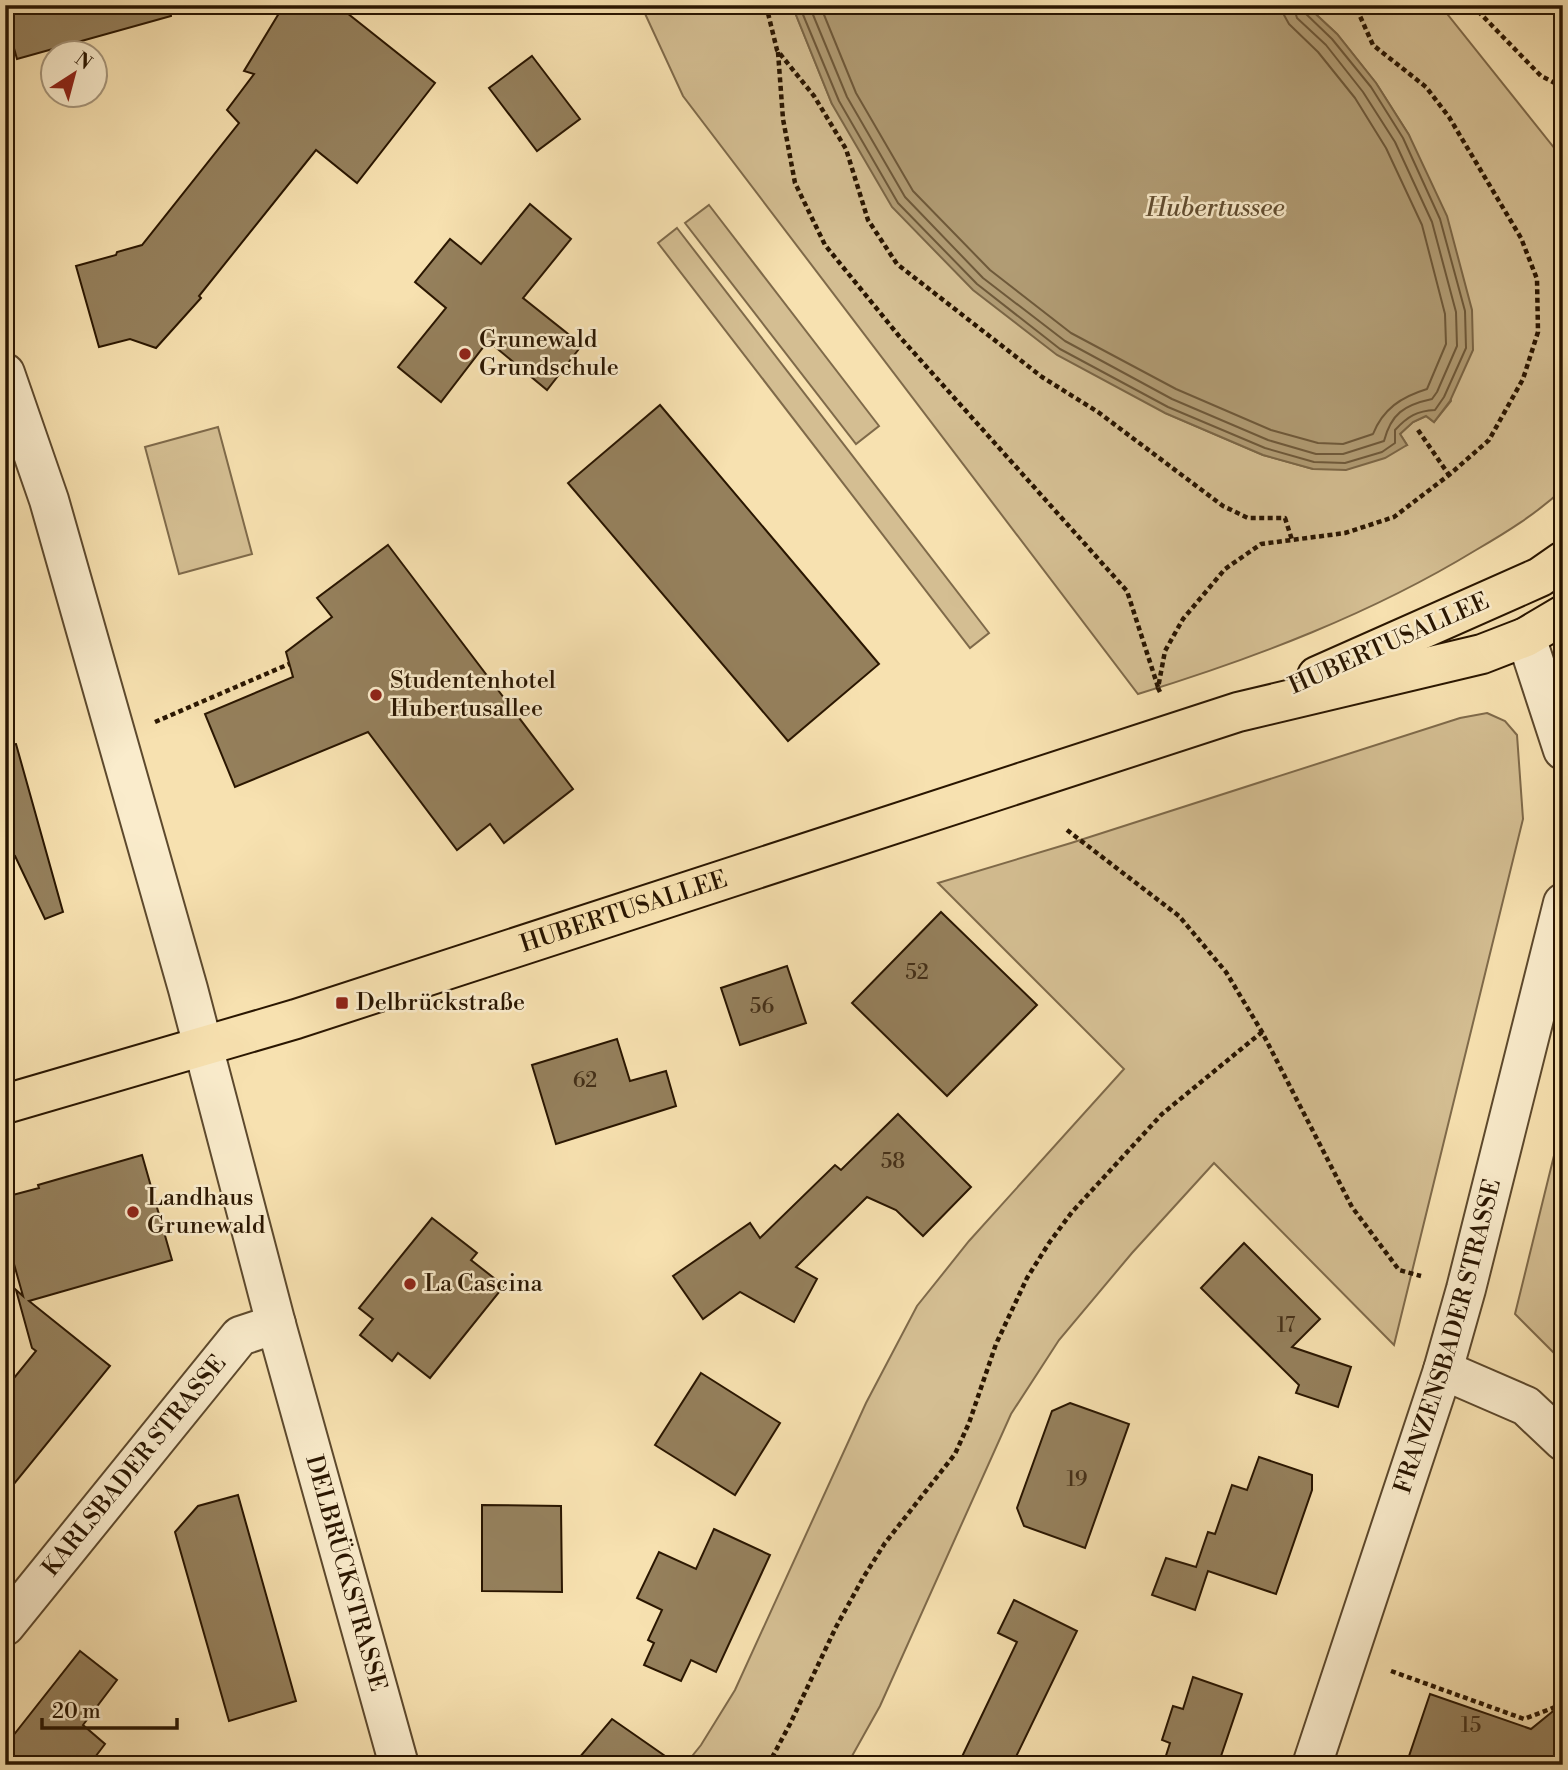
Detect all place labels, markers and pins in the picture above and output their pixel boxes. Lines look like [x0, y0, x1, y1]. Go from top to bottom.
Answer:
place label: Grunewald Grundschule [479, 325, 619, 383]
marker: Grunewald Grundschule [457, 346, 473, 362]
place label: Studentenhotel Hubertusallee [390, 666, 556, 724]
marker: Studentenhotel Hubertusallee [368, 687, 384, 703]
place label: Delbrückstraße [356, 988, 525, 1018]
marker: Delbrückstraße [334, 995, 350, 1011]
place label: Landhaus Grunewald [147, 1183, 266, 1241]
marker: Landhaus Grunewald [125, 1204, 141, 1220]
place label: La Cascina [424, 1269, 543, 1299]
marker: La Cascina [402, 1276, 418, 1292]

